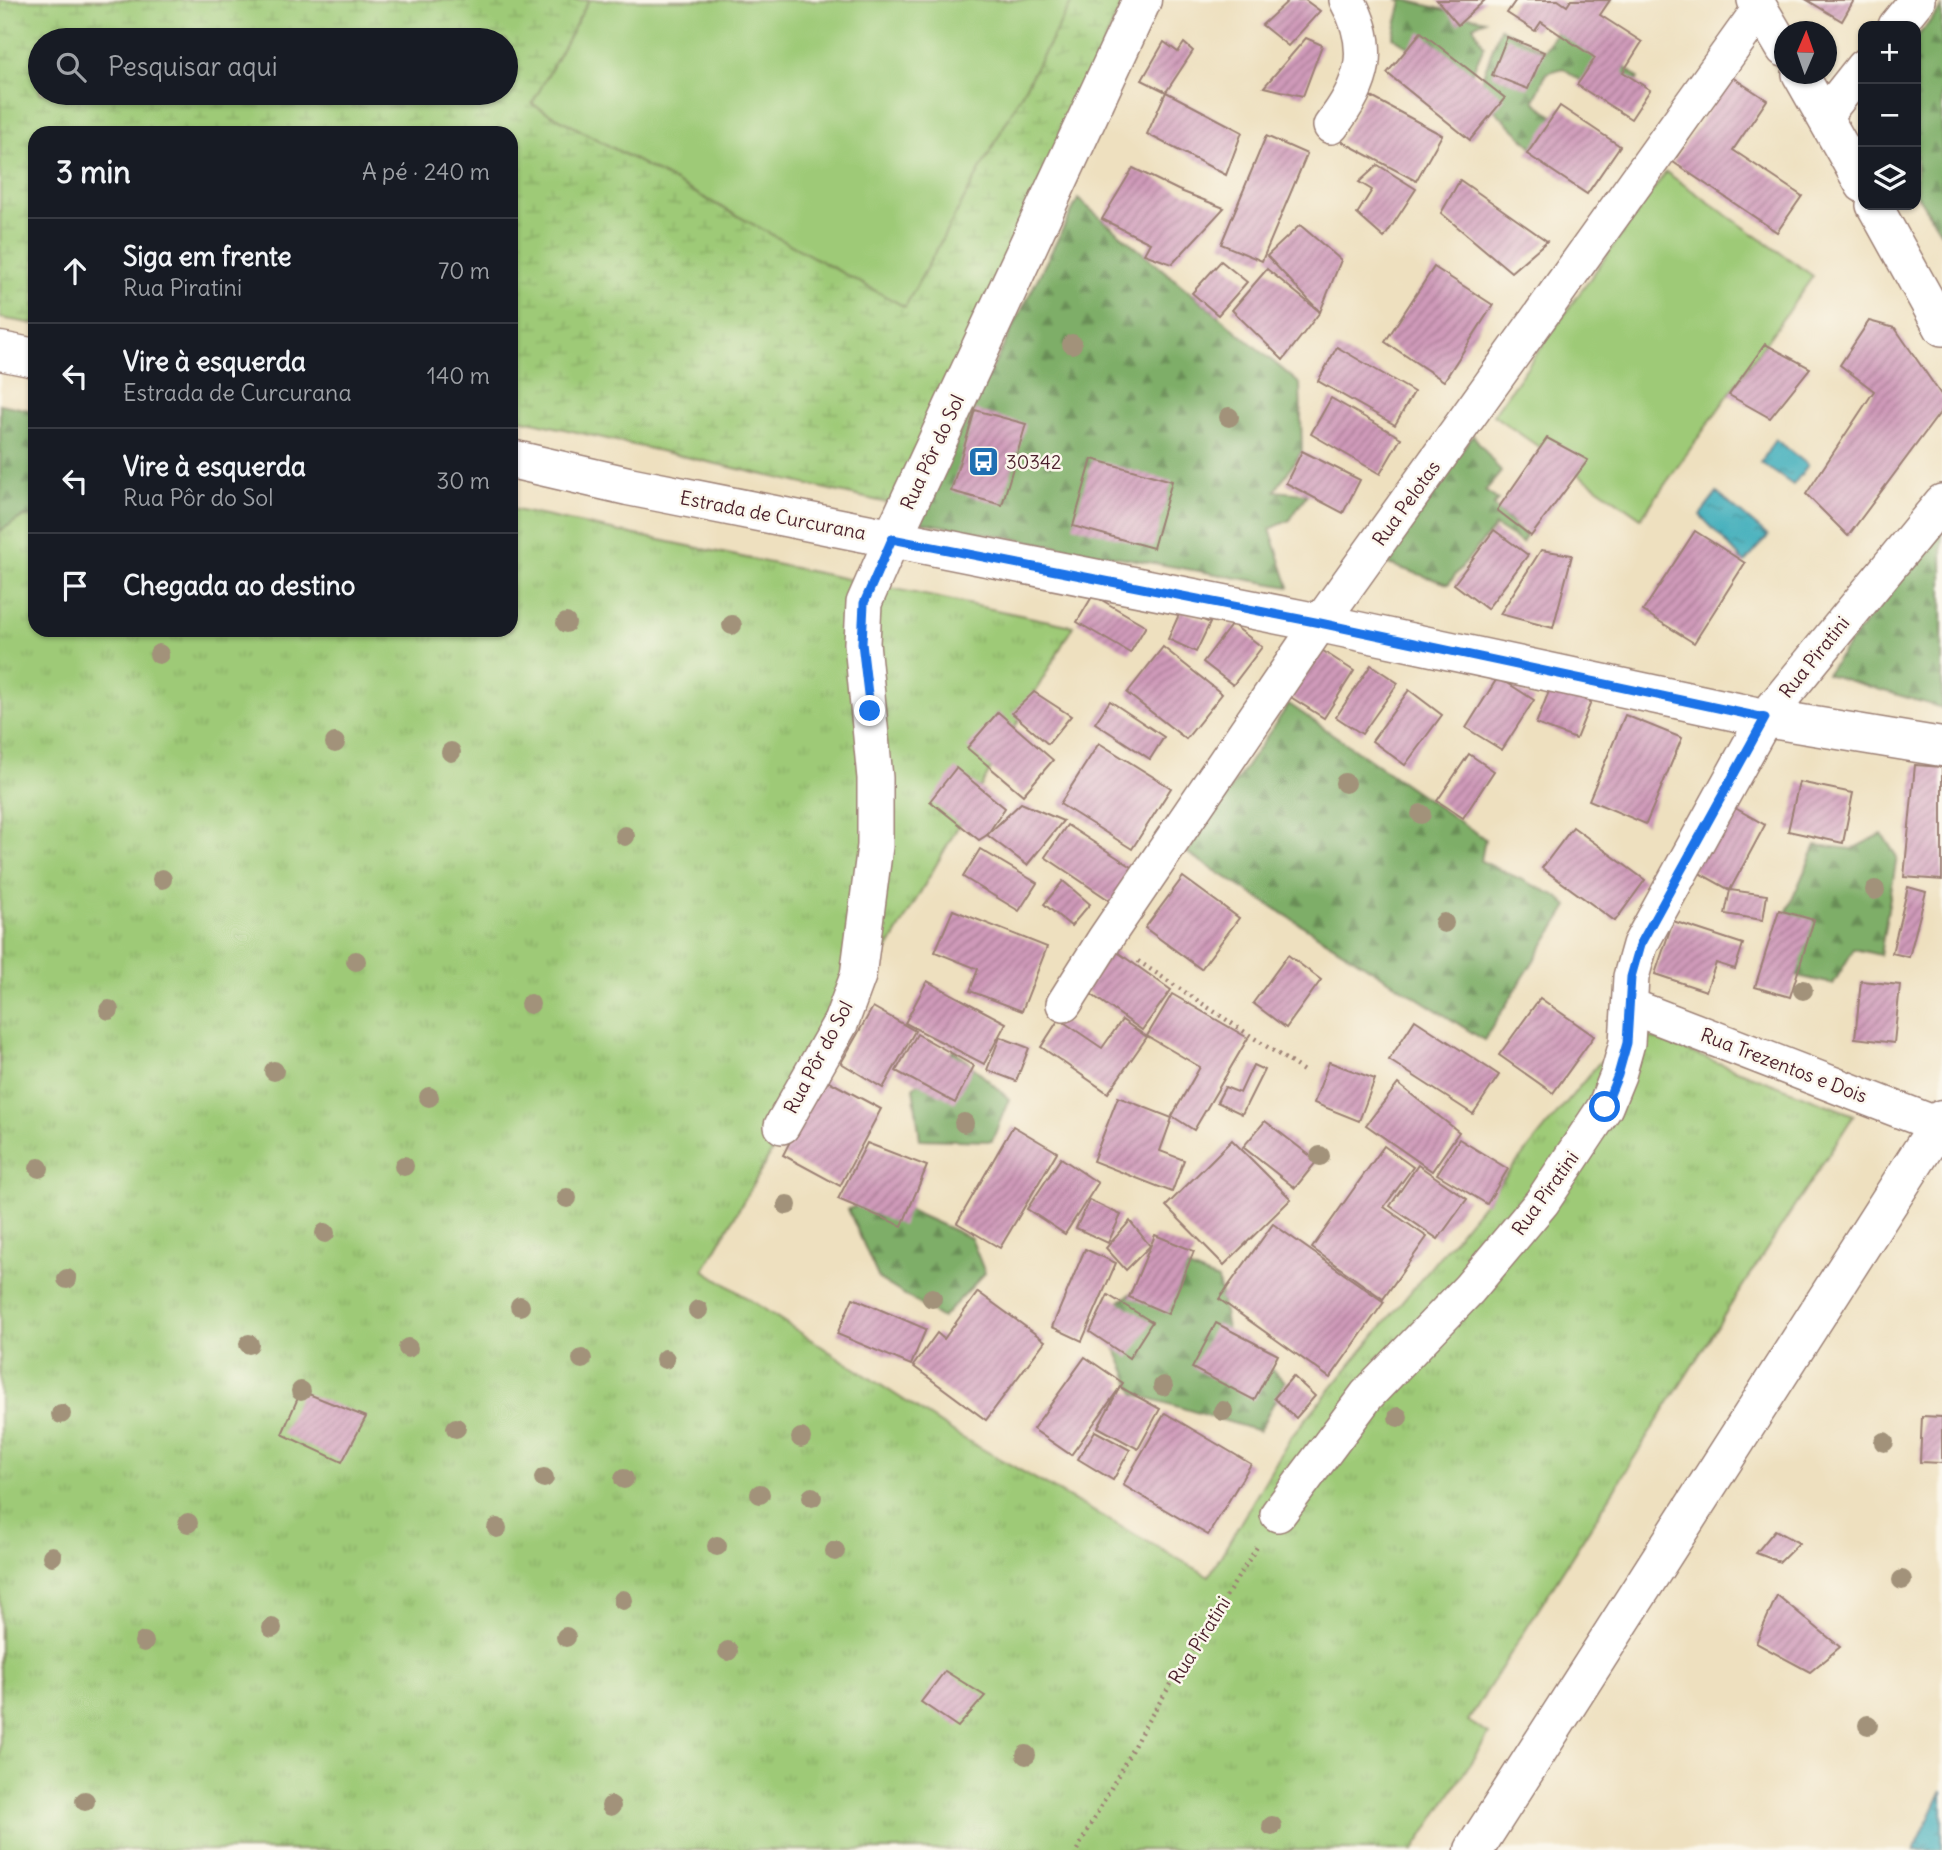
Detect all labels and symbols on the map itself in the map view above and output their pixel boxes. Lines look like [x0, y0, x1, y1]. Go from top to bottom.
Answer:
north arrow [1774, 21, 1837, 84]
street label: Rua Pôr do Sol [895, 391, 969, 513]
bus stop icon: 30342 [966, 445, 1000, 479]
place label: 30342 [1006, 450, 1061, 474]
street label: Rua Pelotas [1367, 455, 1445, 551]
street label: Estrada de Curcurana [678, 485, 868, 545]
street label: Rua Piratini [1774, 611, 1854, 703]
route end [854, 695, 885, 726]
street label: Rua Pôr do Sol [778, 997, 858, 1117]
street label: Rua Trezentos e Dois [1697, 1022, 1871, 1108]
route start [1589, 1091, 1620, 1122]
street label: Rua Piratini [1506, 1146, 1584, 1240]
street label: Rua Piratini [1163, 1592, 1235, 1688]

